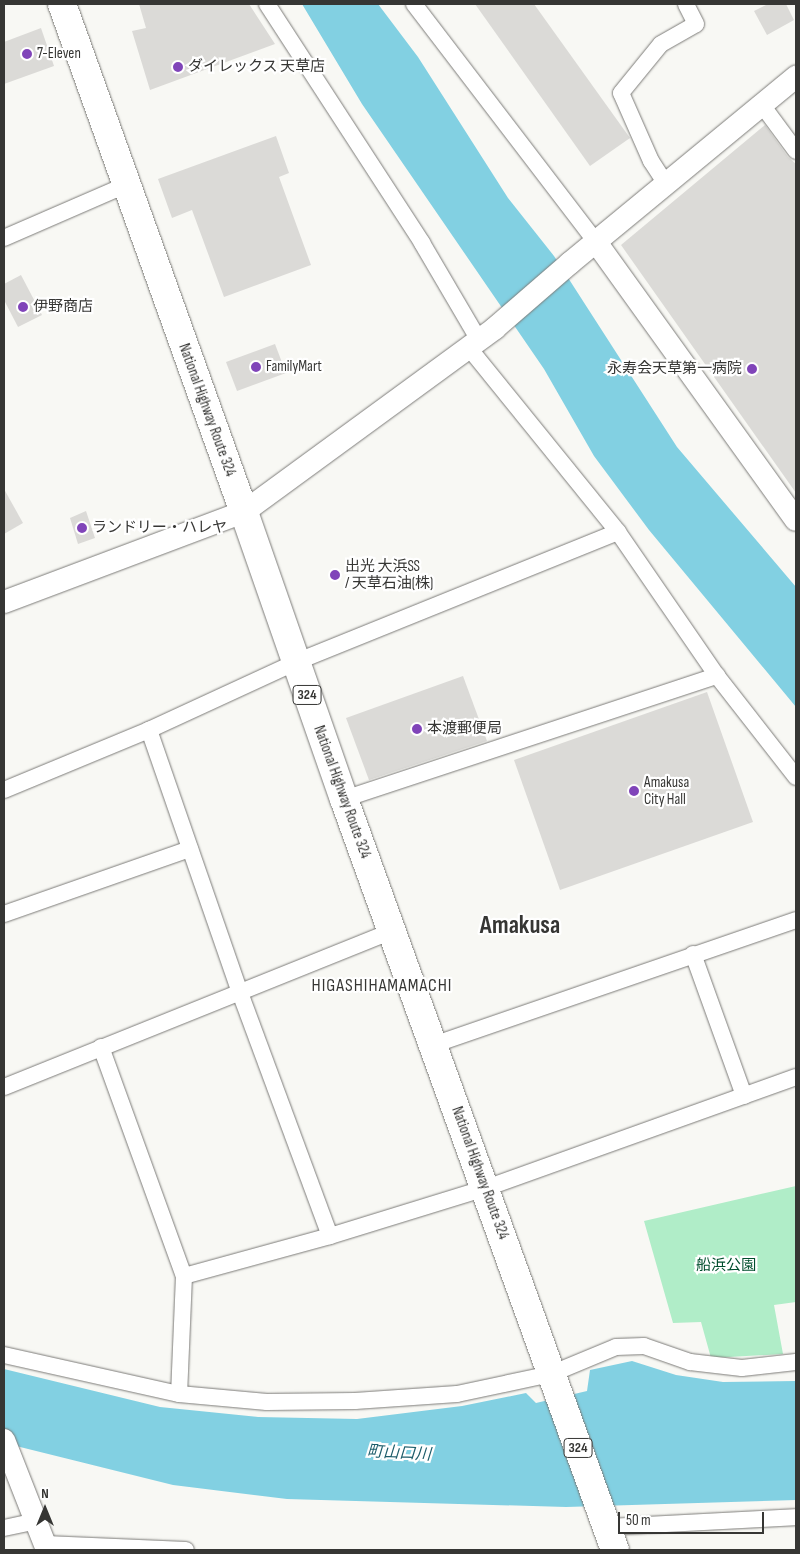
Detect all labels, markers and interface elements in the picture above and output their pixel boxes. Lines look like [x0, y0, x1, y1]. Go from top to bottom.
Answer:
place label: 7-Eleven [37, 45, 81, 63]
marker: 7-Eleven [21, 48, 33, 60]
place label: ダイレックス 天草店 [188, 58, 325, 76]
marker: ダイレックス 天草店 [172, 61, 184, 73]
place label: 伊野商店 [33, 298, 93, 316]
marker: 伊野商店 [17, 301, 29, 313]
street label: National Highway Route 324 [175, 341, 239, 479]
place label: FamilyMart [266, 358, 322, 376]
place label: 永寿会天草第一病院 [607, 360, 742, 378]
marker: FamilyMart [250, 361, 262, 373]
marker: 永寿会天草第一病院 [746, 363, 758, 375]
place label: ランドリー・ハレヤ [92, 519, 227, 537]
marker: ランドリー・ハレヤ [76, 522, 88, 534]
place label: 出光 大浜SS / 天草石油(株) [345, 557, 433, 592]
marker: 出光 大浜SS / 天草石油(株) [329, 569, 341, 581]
road number: 324 [292, 684, 322, 706]
place label: 本渡郵便局 [427, 720, 502, 738]
street label: National Highway Route 324 [310, 723, 374, 861]
marker: 本渡郵便局 [411, 723, 423, 735]
place label: Amakusa City Hall [644, 773, 689, 808]
marker: Amakusa City Hall [628, 785, 640, 797]
district label: Amakusa [480, 911, 560, 941]
district label: HIGASHIHAMAMACHI [310, 975, 454, 997]
street label: National Highway Route 324 [448, 1104, 512, 1242]
park label: 船浜公園 [696, 1257, 756, 1275]
road number: 324 [563, 1436, 593, 1460]
water label: 町山口川 [367, 1443, 431, 1465]
north arrow [20, 1484, 70, 1534]
text: N [41, 1485, 49, 1502]
scale bar [620, 1502, 766, 1534]
text: 50 m [626, 1511, 651, 1530]

